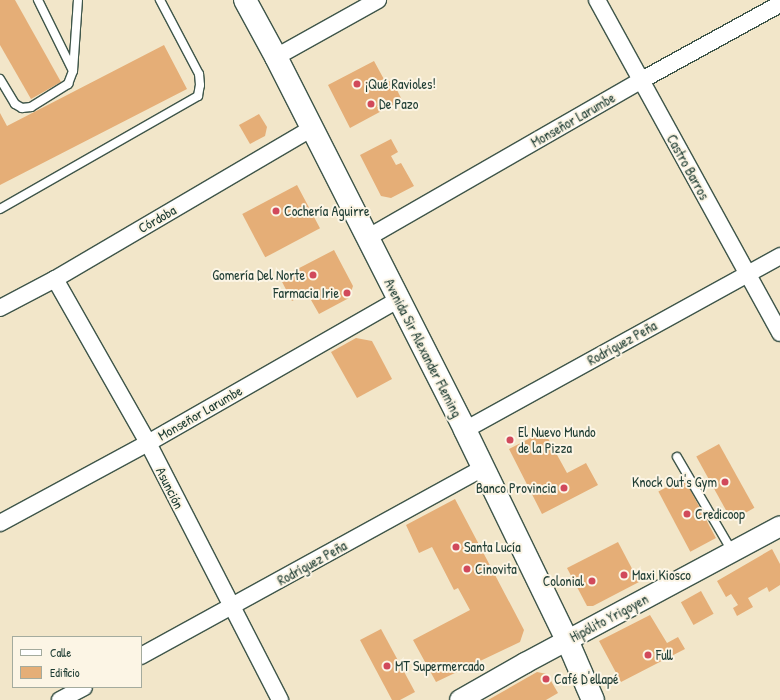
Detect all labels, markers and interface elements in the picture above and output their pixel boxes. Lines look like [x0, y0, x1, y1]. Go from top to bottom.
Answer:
place label: ¡Qué Ravioles! [365, 76, 436, 92]
marker: ¡Qué Ravioles! [352, 79, 362, 89]
street label: Monseñor Larumbe [528, 89, 618, 151]
place label: De Pazo [379, 96, 418, 112]
marker: De Pazo [366, 99, 376, 109]
street label: Castro Barros [663, 131, 713, 203]
street label: Córdoba [135, 201, 179, 237]
place label: Cochería Aguirre [284, 203, 370, 219]
marker: Cochería Aguirre [271, 206, 281, 216]
place label: Gomería Del Norte [212, 267, 305, 283]
marker: Gomería Del Norte [308, 270, 318, 280]
street label: Avenida Sir Alexander Fleming [381, 276, 465, 420]
place label: Farmacia Irie [273, 285, 339, 301]
marker: Farmacia Irie [342, 288, 352, 298]
street label: Rodríguez Peña [584, 317, 660, 369]
street label: Monseñor Larumbe [155, 382, 245, 444]
place label: El Nuevo Mundo de la Pizza [518, 424, 596, 456]
marker: El Nuevo Mundo de la Pizza [505, 435, 515, 445]
street label: Asunción [152, 464, 188, 512]
place label: Knock Out's Gym [632, 474, 717, 490]
marker: Knock Out's Gym [720, 477, 730, 487]
place label: Banco Provincia [476, 480, 556, 496]
marker: Banco Provincia [559, 483, 569, 493]
place label: Credicoop [695, 506, 745, 522]
marker: Credicoop [682, 509, 692, 519]
street label: Rodríguez Peña [274, 537, 350, 589]
place label: Santa Lucía [464, 539, 521, 555]
marker: Santa Lucía [451, 542, 461, 552]
place label: Cinovita [475, 561, 517, 577]
marker: Cinovita [462, 564, 472, 574]
place label: Maxi Kiosco [632, 567, 691, 583]
marker: Maxi Kiosco [619, 570, 629, 580]
place label: Colonial [543, 573, 584, 589]
marker: Colonial [587, 576, 597, 586]
street label: Hipólito Yrigoyen [567, 590, 651, 646]
legend [12, 636, 142, 688]
text: Calle [50, 644, 71, 661]
place label: Full [656, 647, 673, 663]
marker: Full [643, 650, 653, 660]
place label: MT Supermercado [395, 658, 485, 674]
marker: MT Supermercado [382, 661, 392, 671]
text: Edificio [50, 664, 80, 681]
place label: Café D'ellapé [554, 671, 619, 687]
marker: Café D'ellapé [541, 674, 551, 684]

